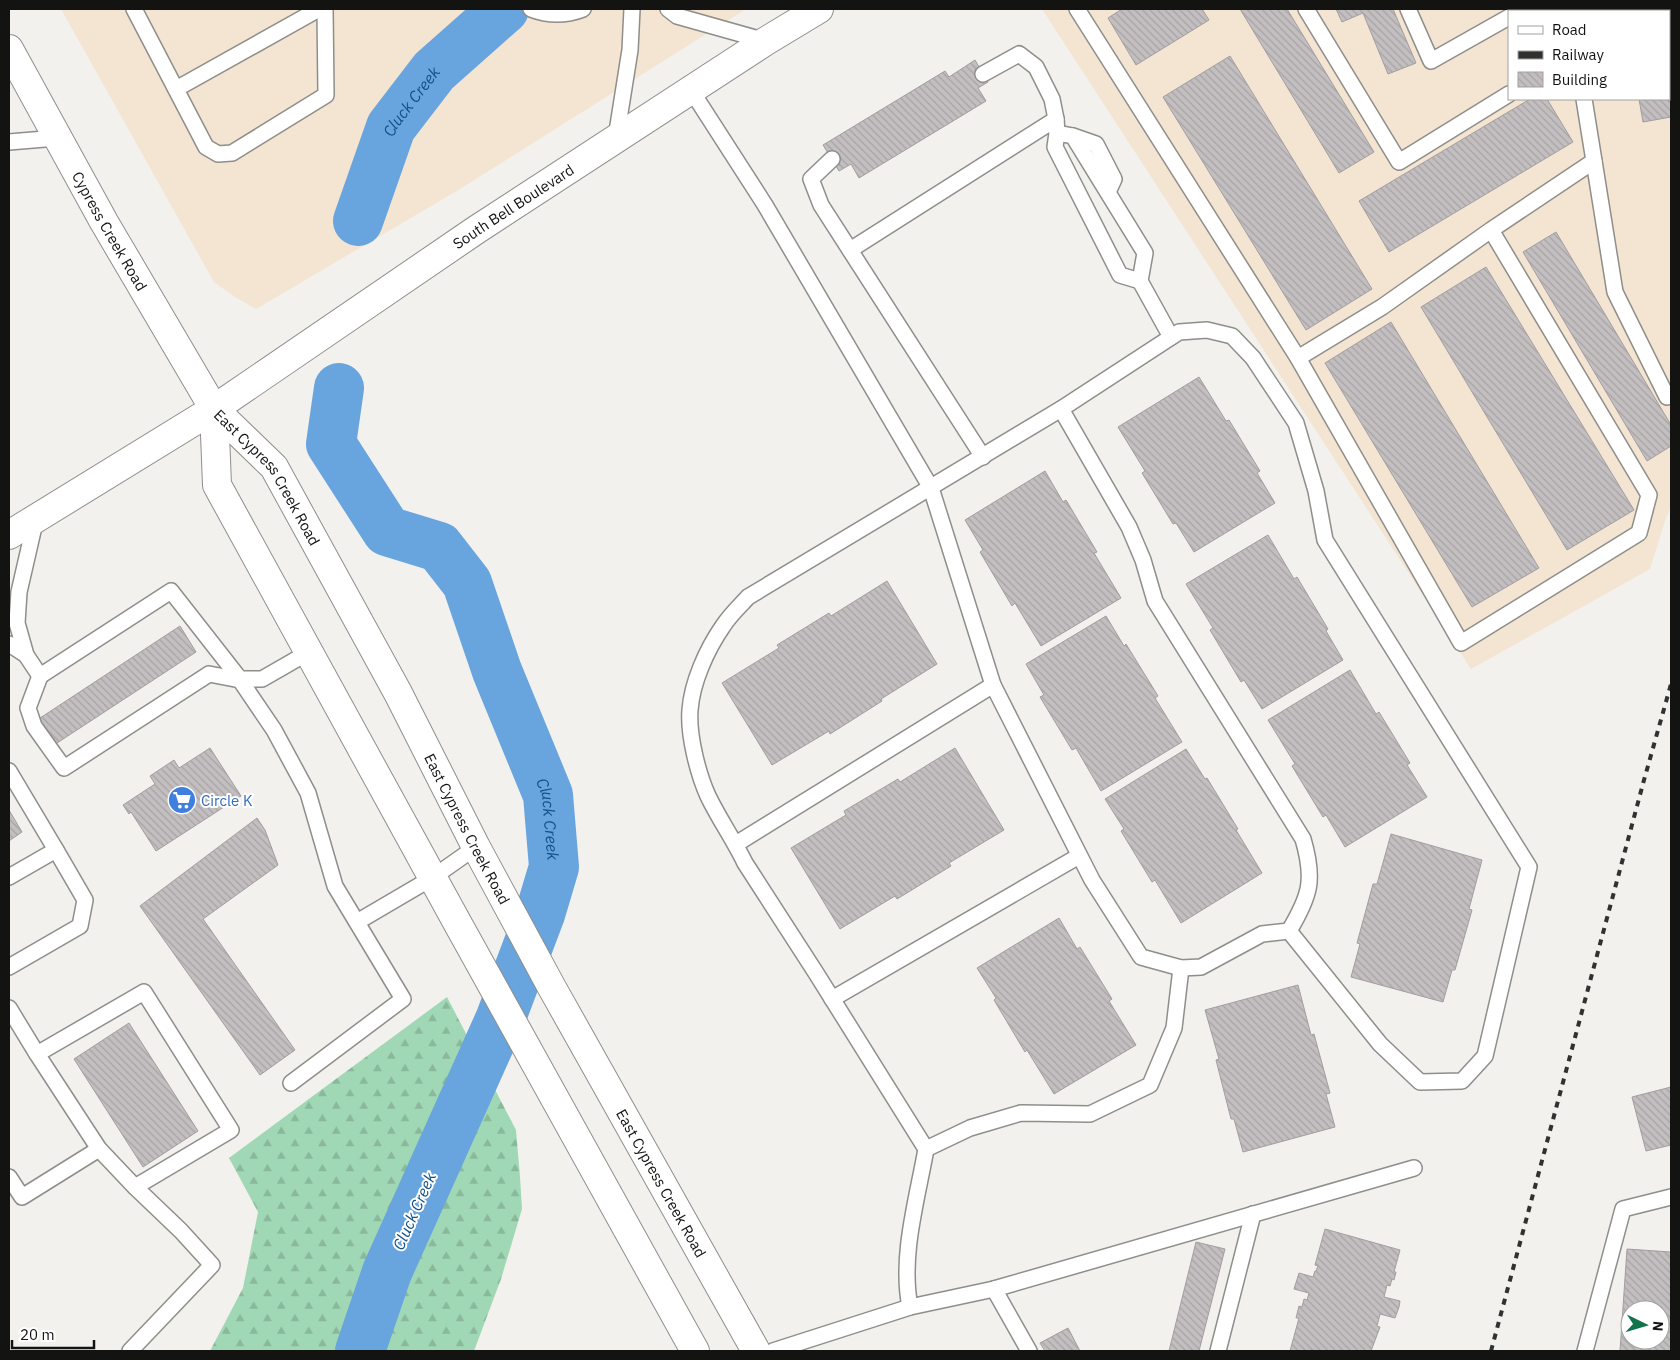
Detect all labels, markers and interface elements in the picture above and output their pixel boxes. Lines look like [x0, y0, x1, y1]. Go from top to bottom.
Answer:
legend [1508, 10, 1670, 100]
text: Road [1552, 20, 1587, 39]
text: Railway [1552, 45, 1605, 64]
water label: Cluck Creek [379, 62, 444, 139]
text: Building [1552, 70, 1607, 89]
street label: South Bell Boulevard [449, 159, 577, 253]
street label: Cypress Creek Road [68, 168, 152, 294]
street label: East Cypress Creek Road [210, 405, 325, 549]
street label: East Cypress Creek Road [421, 750, 515, 907]
water label: Cluck Creek [532, 775, 563, 862]
supermarket icon: Circle K [167, 785, 197, 815]
place label: Circle K [201, 791, 253, 810]
street label: East Cypress Creek Road [612, 1105, 711, 1261]
water label: Cluck Creek [388, 1168, 440, 1253]
north arrow [1620, 1300, 1670, 1350]
scale bar [12, 1318, 95, 1350]
text: N [1649, 1320, 1667, 1332]
text: 20 m [20, 1325, 55, 1344]

